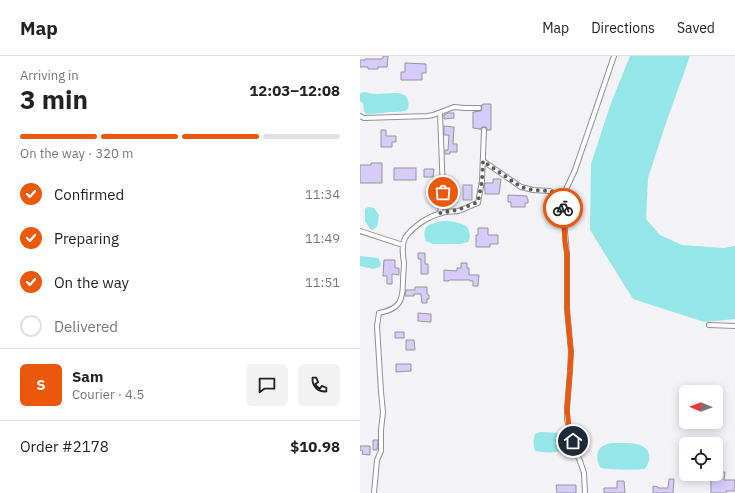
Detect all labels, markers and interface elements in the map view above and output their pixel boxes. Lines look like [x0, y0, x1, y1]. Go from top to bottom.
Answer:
text: Map [20, 16, 58, 40]
text: Map [542, 19, 569, 37]
text: Directions [591, 19, 655, 37]
text: Saved [677, 19, 715, 37]
text: Arriving in [20, 67, 79, 84]
text: 12:03–12:08 [249, 81, 340, 100]
text: 3 min [20, 82, 88, 116]
text: On the way · 320 m [20, 145, 133, 162]
pin [426, 175, 460, 209]
icon: bag [432, 181, 454, 203]
icon: check [20, 183, 42, 205]
text: Confirmed [54, 185, 124, 204]
text: 11:34 [305, 186, 340, 203]
courier [543, 188, 583, 228]
icon: bike [552, 197, 574, 219]
icon: check [20, 227, 42, 249]
text: Preparing [54, 229, 119, 248]
text: 11:49 [305, 230, 340, 247]
icon: check [20, 271, 42, 293]
text: On the way [54, 273, 129, 292]
text: 11:51 [305, 274, 340, 291]
text: Delivered [54, 317, 118, 336]
button: chat [246, 364, 288, 406]
button: phone [298, 364, 340, 406]
text: Sam [72, 367, 103, 386]
text: S [36, 375, 46, 394]
north arrow [679, 385, 723, 429]
map controls [679, 385, 723, 481]
text: Courier · 4.5 [72, 386, 144, 403]
pin [556, 424, 590, 458]
icon: home [562, 430, 584, 452]
text: Order #2178 [20, 437, 109, 456]
text: $10.98 [290, 437, 340, 456]
button: locate [679, 437, 723, 481]

